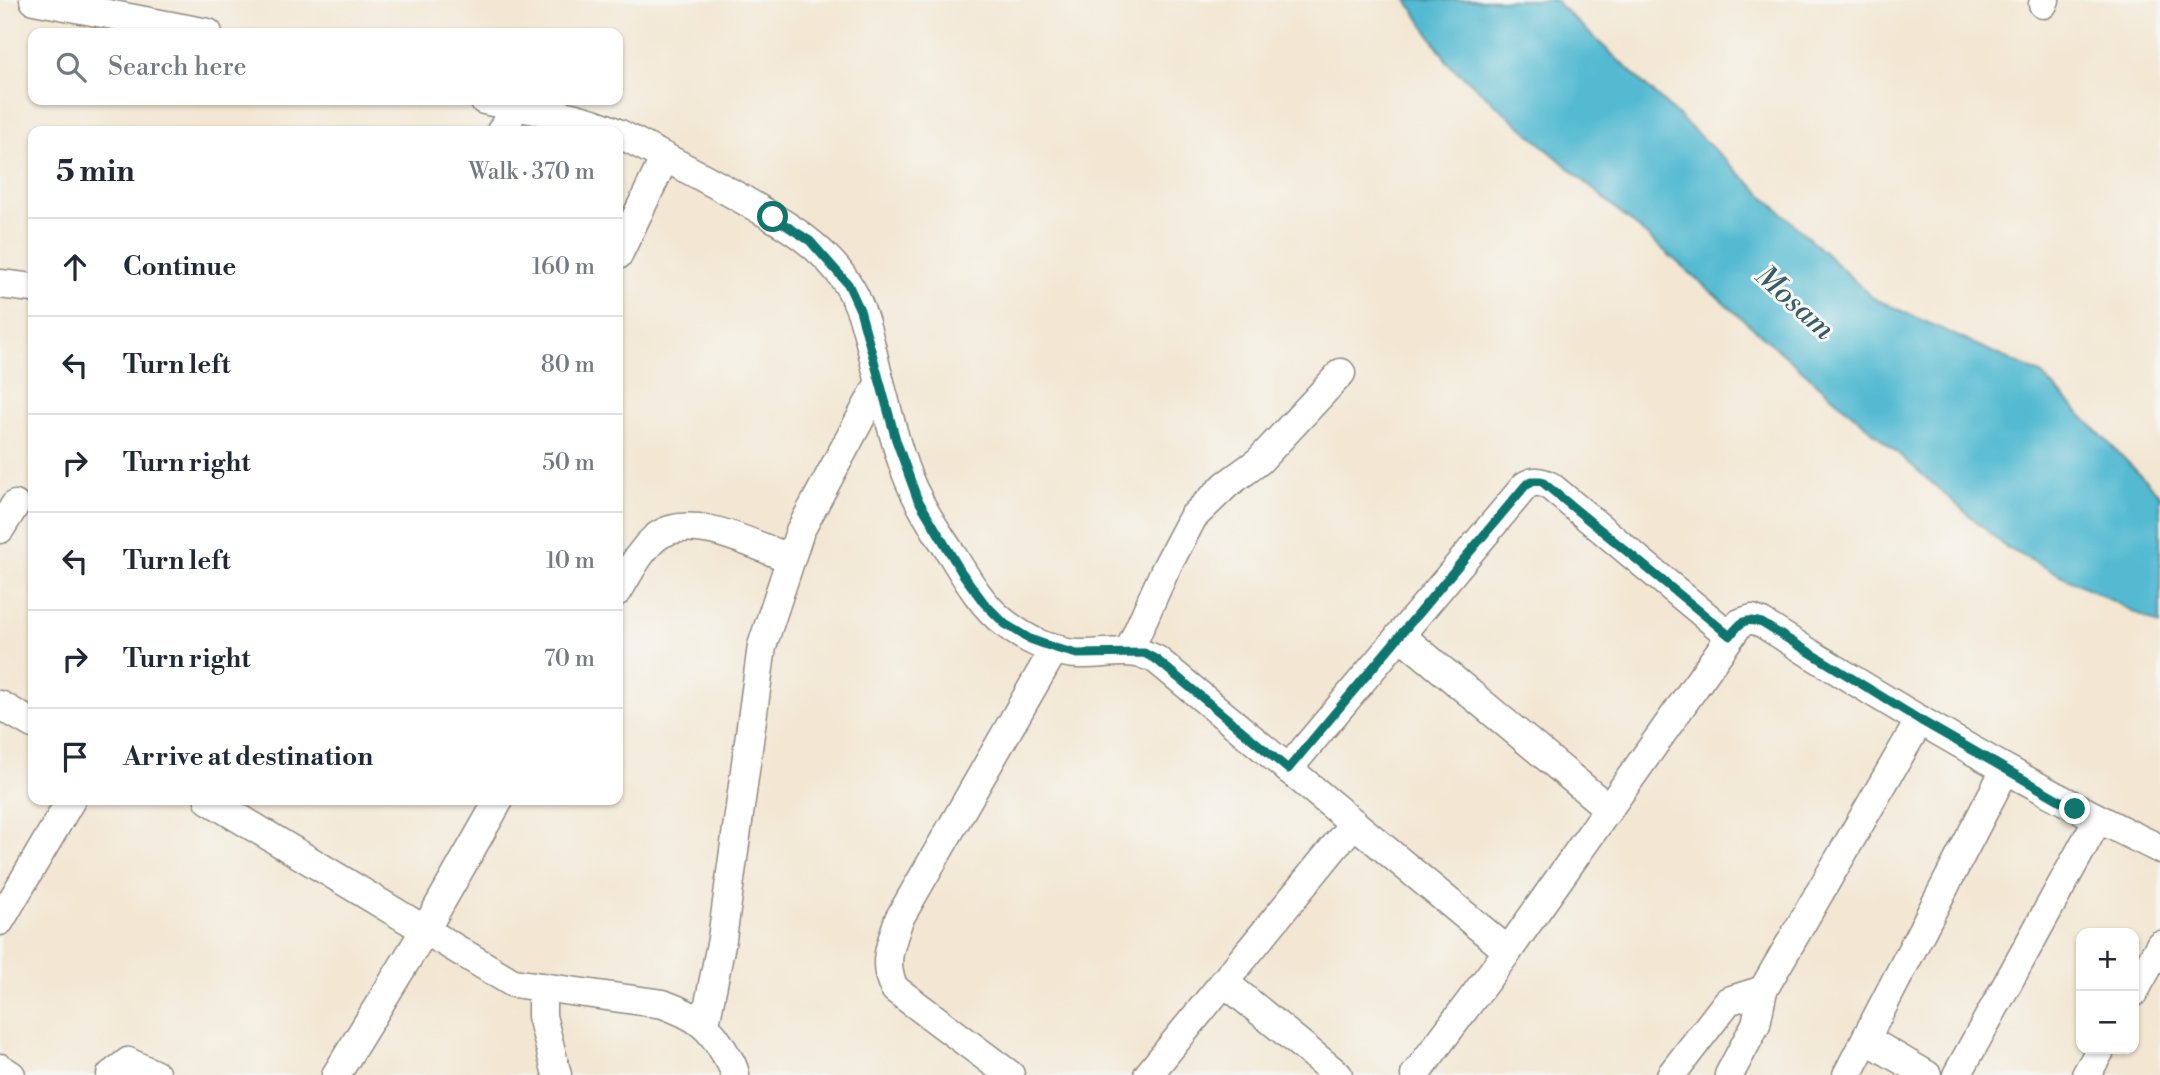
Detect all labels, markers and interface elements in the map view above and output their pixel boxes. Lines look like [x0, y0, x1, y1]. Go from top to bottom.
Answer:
search box [28, 28, 623, 105]
icon: search [52, 48, 90, 86]
text: Search here [108, 51, 247, 83]
text: 5 min [56, 153, 135, 191]
text: Walk · 370 m [468, 158, 595, 186]
route start [757, 201, 788, 232]
icon: ahead [56, 248, 94, 286]
text: Continue [123, 251, 236, 283]
text: 160 m [532, 253, 595, 281]
water label: Mosam [1747, 257, 1843, 349]
icon: left [56, 346, 94, 384]
text: Turn left [123, 349, 231, 381]
text: 80 m [541, 351, 595, 379]
icon: right [56, 444, 94, 482]
text: Turn right [123, 447, 251, 479]
text: 50 m [542, 449, 595, 477]
icon: left [56, 542, 94, 580]
text: Turn left [123, 545, 231, 577]
text: 10 m [546, 547, 595, 575]
icon: right [56, 640, 94, 678]
text: Turn right [123, 643, 251, 675]
text: 70 m [544, 645, 595, 673]
icon: arrive [56, 738, 94, 776]
text: Arrive at destination [123, 741, 373, 773]
route end [2059, 793, 2090, 824]
map controls [2076, 928, 2139, 1054]
button: + [2076, 928, 2139, 991]
button: − [2076, 991, 2139, 1054]

